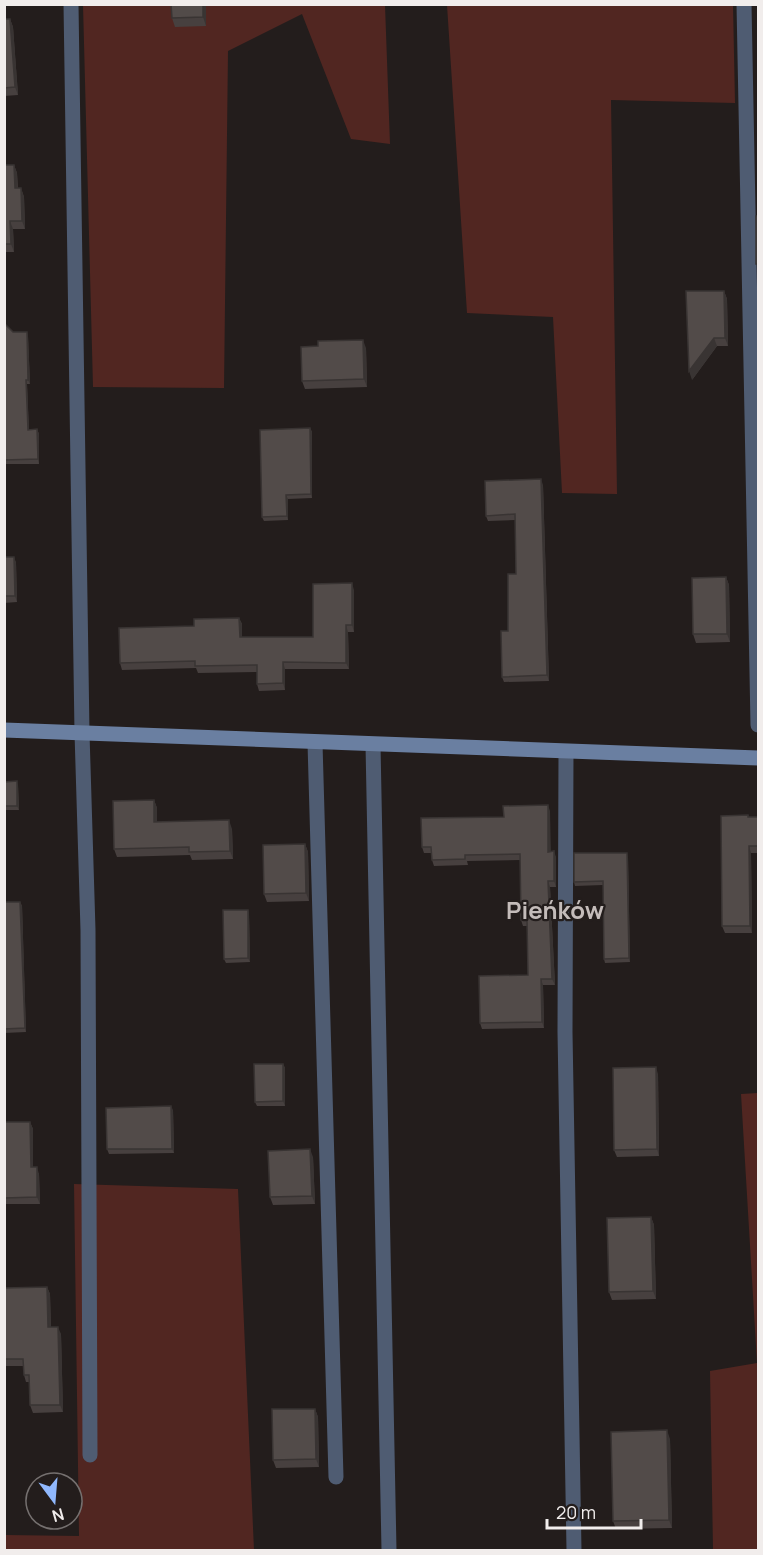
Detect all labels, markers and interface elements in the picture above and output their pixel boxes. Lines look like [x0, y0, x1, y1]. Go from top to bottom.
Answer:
district label: Pieńków [506, 893, 604, 926]
north arrow [24, 1471, 84, 1531]
scale bar [547, 1492, 642, 1530]
text: 20 m [556, 1500, 596, 1524]
text: N [50, 1503, 67, 1528]

